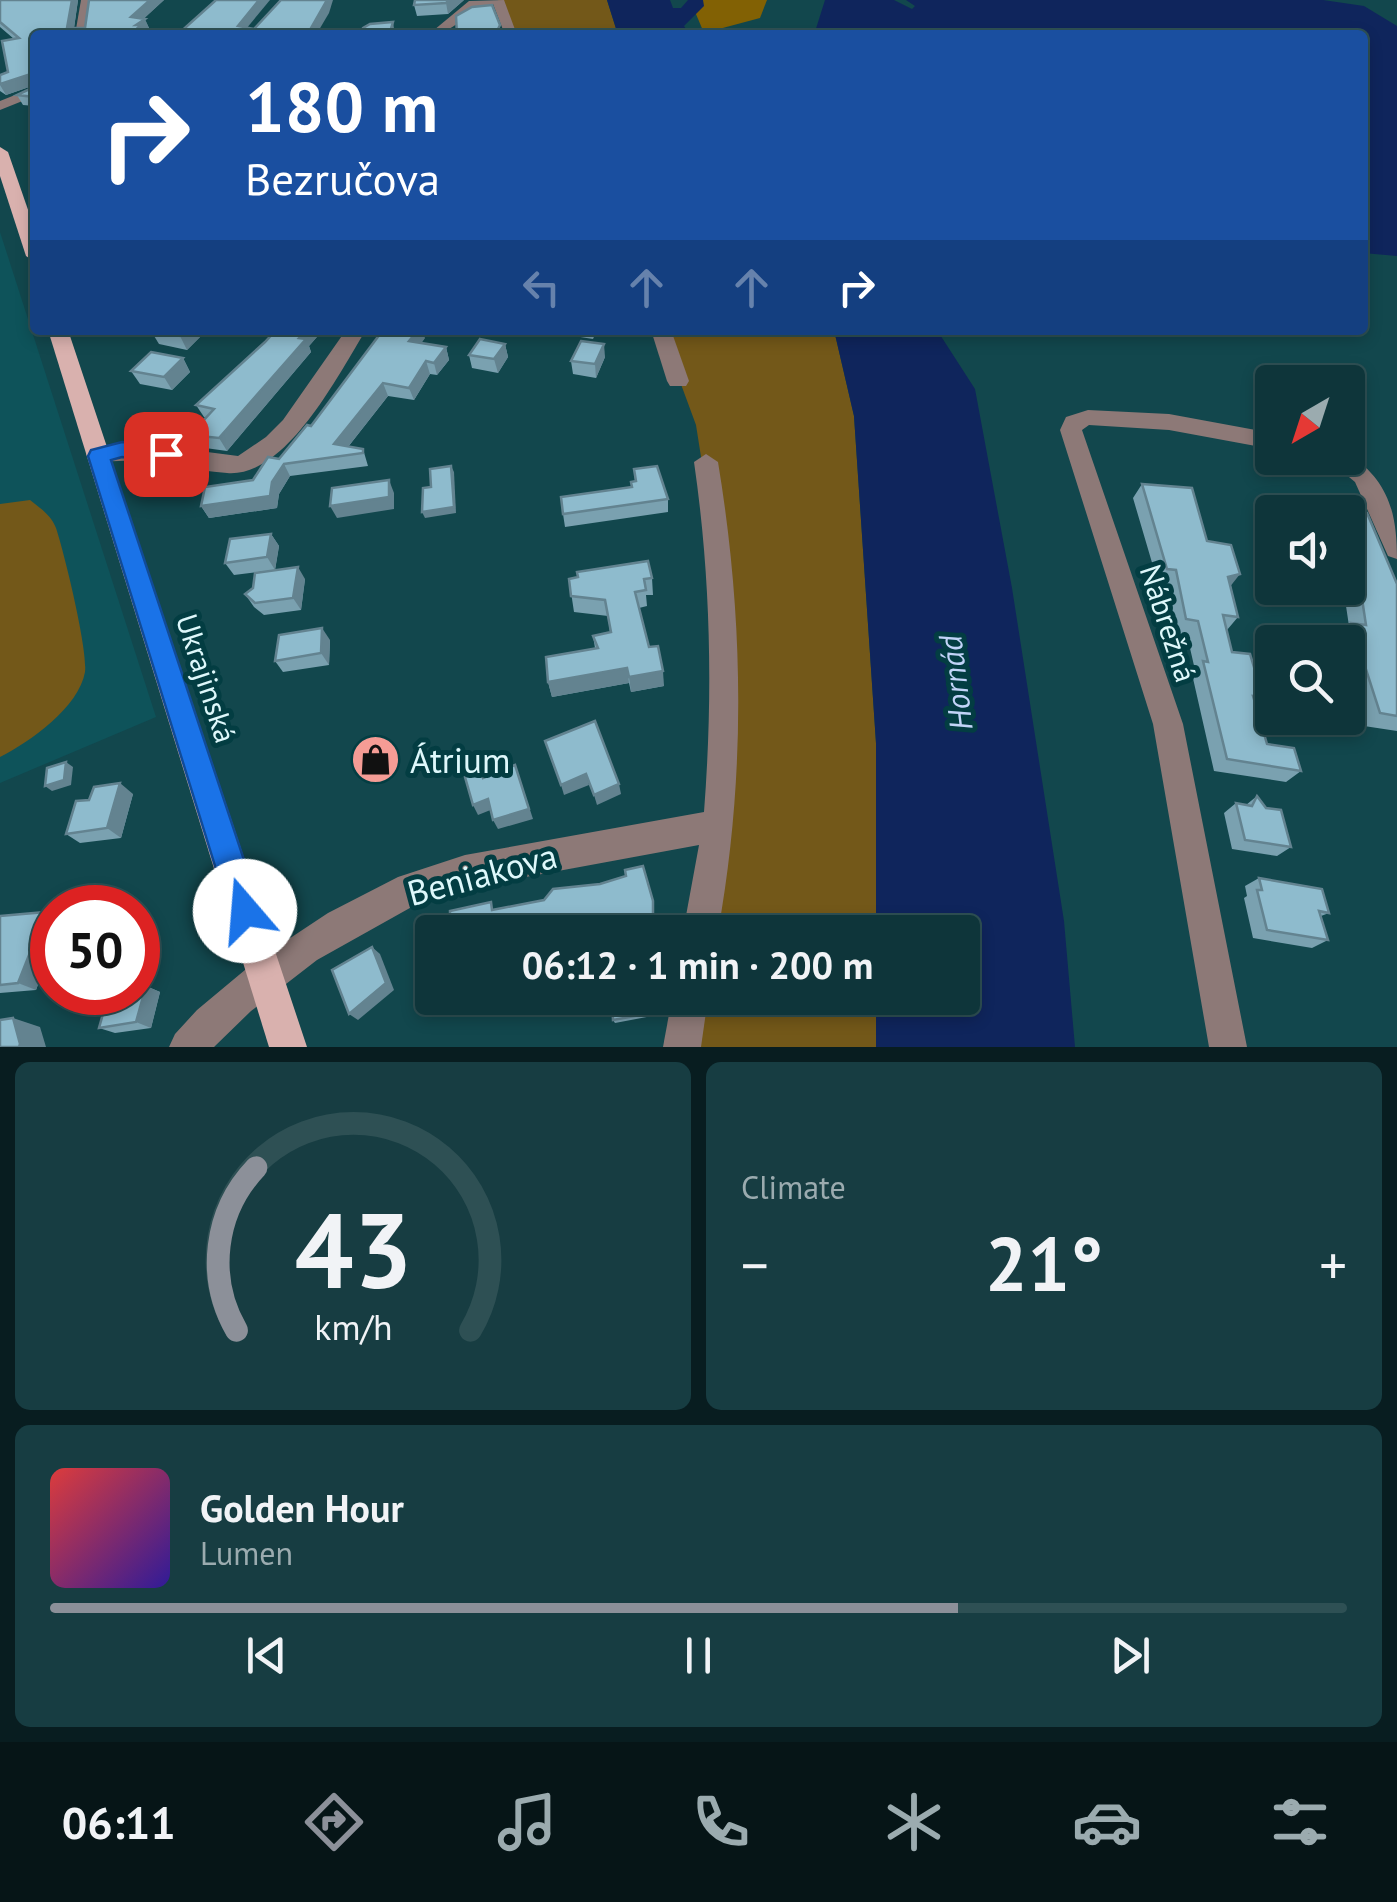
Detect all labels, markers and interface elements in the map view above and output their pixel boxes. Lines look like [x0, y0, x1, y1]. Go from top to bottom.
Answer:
text: 180 m [245, 61, 438, 151]
icon: right [80, 70, 210, 200]
text: Bezručova [245, 149, 440, 207]
icon: left [514, 260, 569, 315]
icon: ahead [619, 260, 674, 315]
icon: ahead [724, 260, 779, 315]
icon: right [829, 260, 884, 315]
north arrow [1255, 365, 1365, 475]
map controls [1255, 365, 1365, 735]
pin [124, 412, 209, 497]
icon: arrive [139, 427, 194, 482]
button: sound [1255, 495, 1365, 605]
street label: Nábrežná [1132, 559, 1206, 687]
street label: Ukrajinská [168, 609, 246, 747]
button: search [1255, 625, 1365, 735]
water label: Hornád [928, 632, 982, 733]
shop icon: Átrium [349, 734, 401, 786]
place label: Átrium [410, 737, 510, 783]
street label: Beniakova [402, 832, 562, 916]
position arrow [193, 859, 297, 963]
speed limit sign: 50 [30, 885, 160, 1015]
text: 06:12 · 1 min · 200 m [522, 940, 873, 989]
text: Climate [741, 1166, 846, 1208]
text: 43 [294, 1182, 412, 1317]
text: 21° [985, 1215, 1103, 1312]
text: − [741, 1229, 769, 1300]
text: + [1319, 1229, 1347, 1300]
text: km/h [314, 1304, 392, 1350]
text: Golden Hour [200, 1483, 404, 1532]
text: Lumen [200, 1532, 293, 1574]
icon: previous [239, 1628, 294, 1683]
icon: pause [671, 1628, 726, 1683]
icon: next [1103, 1628, 1158, 1683]
icon: directions [299, 1787, 369, 1857]
icon: music [492, 1787, 562, 1857]
icon: phone [686, 1787, 756, 1857]
icon: climate [879, 1787, 949, 1857]
icon: car [1072, 1787, 1142, 1857]
icon: filters [1265, 1787, 1335, 1857]
text: 06:11 [62, 1793, 176, 1851]

